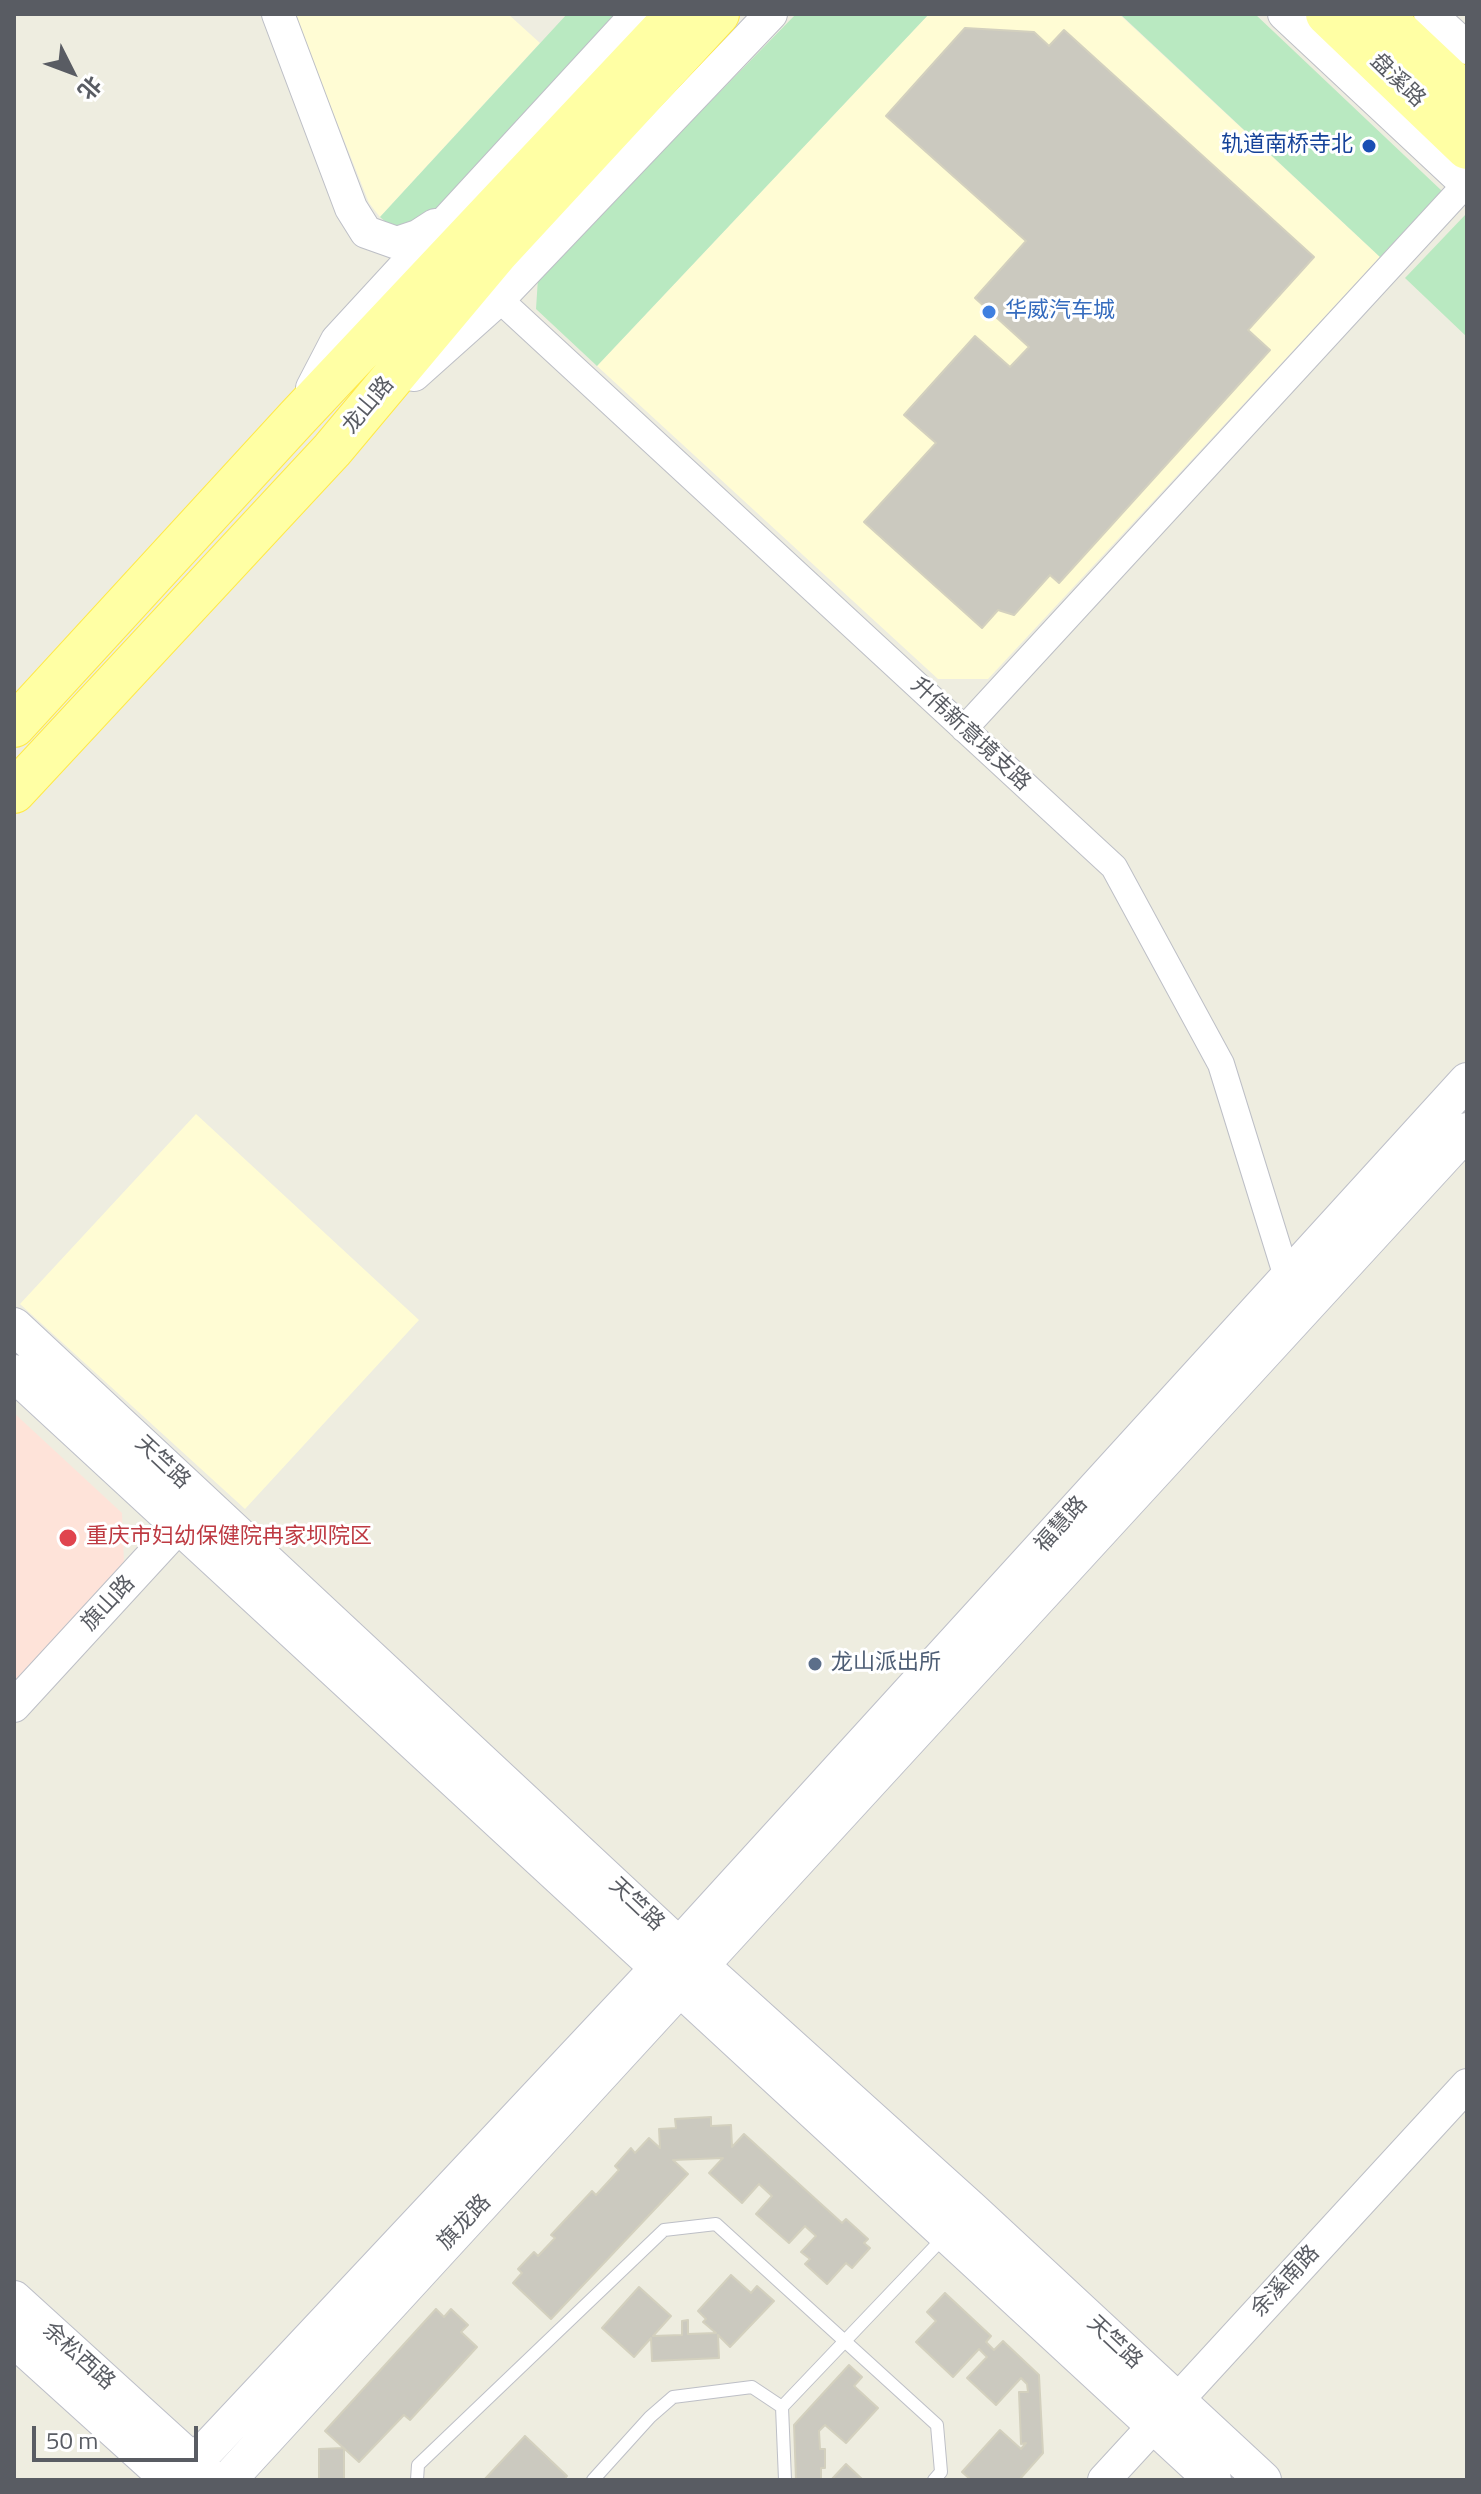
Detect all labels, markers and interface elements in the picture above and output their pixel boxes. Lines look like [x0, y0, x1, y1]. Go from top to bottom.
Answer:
north arrow [32, 32, 112, 112]
street label: 盘溪路 [1364, 49, 1430, 113]
text: 北 [70, 68, 110, 108]
place label: 轨道南桥寺北 [1221, 133, 1353, 159]
marker: 轨道南桥寺北 [1360, 137, 1378, 155]
place label: 华威汽车城 [1005, 299, 1115, 325]
marker: 华威汽车城 [980, 303, 998, 321]
street label: 龙山路 [338, 372, 400, 440]
street label: 升伟新意境支路 [905, 673, 1035, 797]
street label: 天竺路 [129, 1431, 195, 1495]
street label: 福慧路 [1030, 1492, 1094, 1558]
place label: 重庆市妇幼保健院冉家坝院区 [86, 1525, 372, 1551]
marker: 重庆市妇幼保健院冉家坝院区 [57, 1527, 79, 1549]
street label: 旗山路 [77, 1571, 141, 1637]
place label: 龙山派出所 [831, 1651, 941, 1677]
marker: 龙山派出所 [806, 1655, 824, 1673]
street label: 天竺路 [603, 1873, 669, 1937]
street label: 旗龙路 [433, 2190, 497, 2256]
street label: 余溪南路 [1246, 2241, 1326, 2323]
street label: 天竺路 [1081, 2311, 1147, 2375]
street label: 余松西路 [36, 2318, 120, 2396]
scale bar [36, 2410, 202, 2460]
text: 50 m [46, 2422, 98, 2458]

